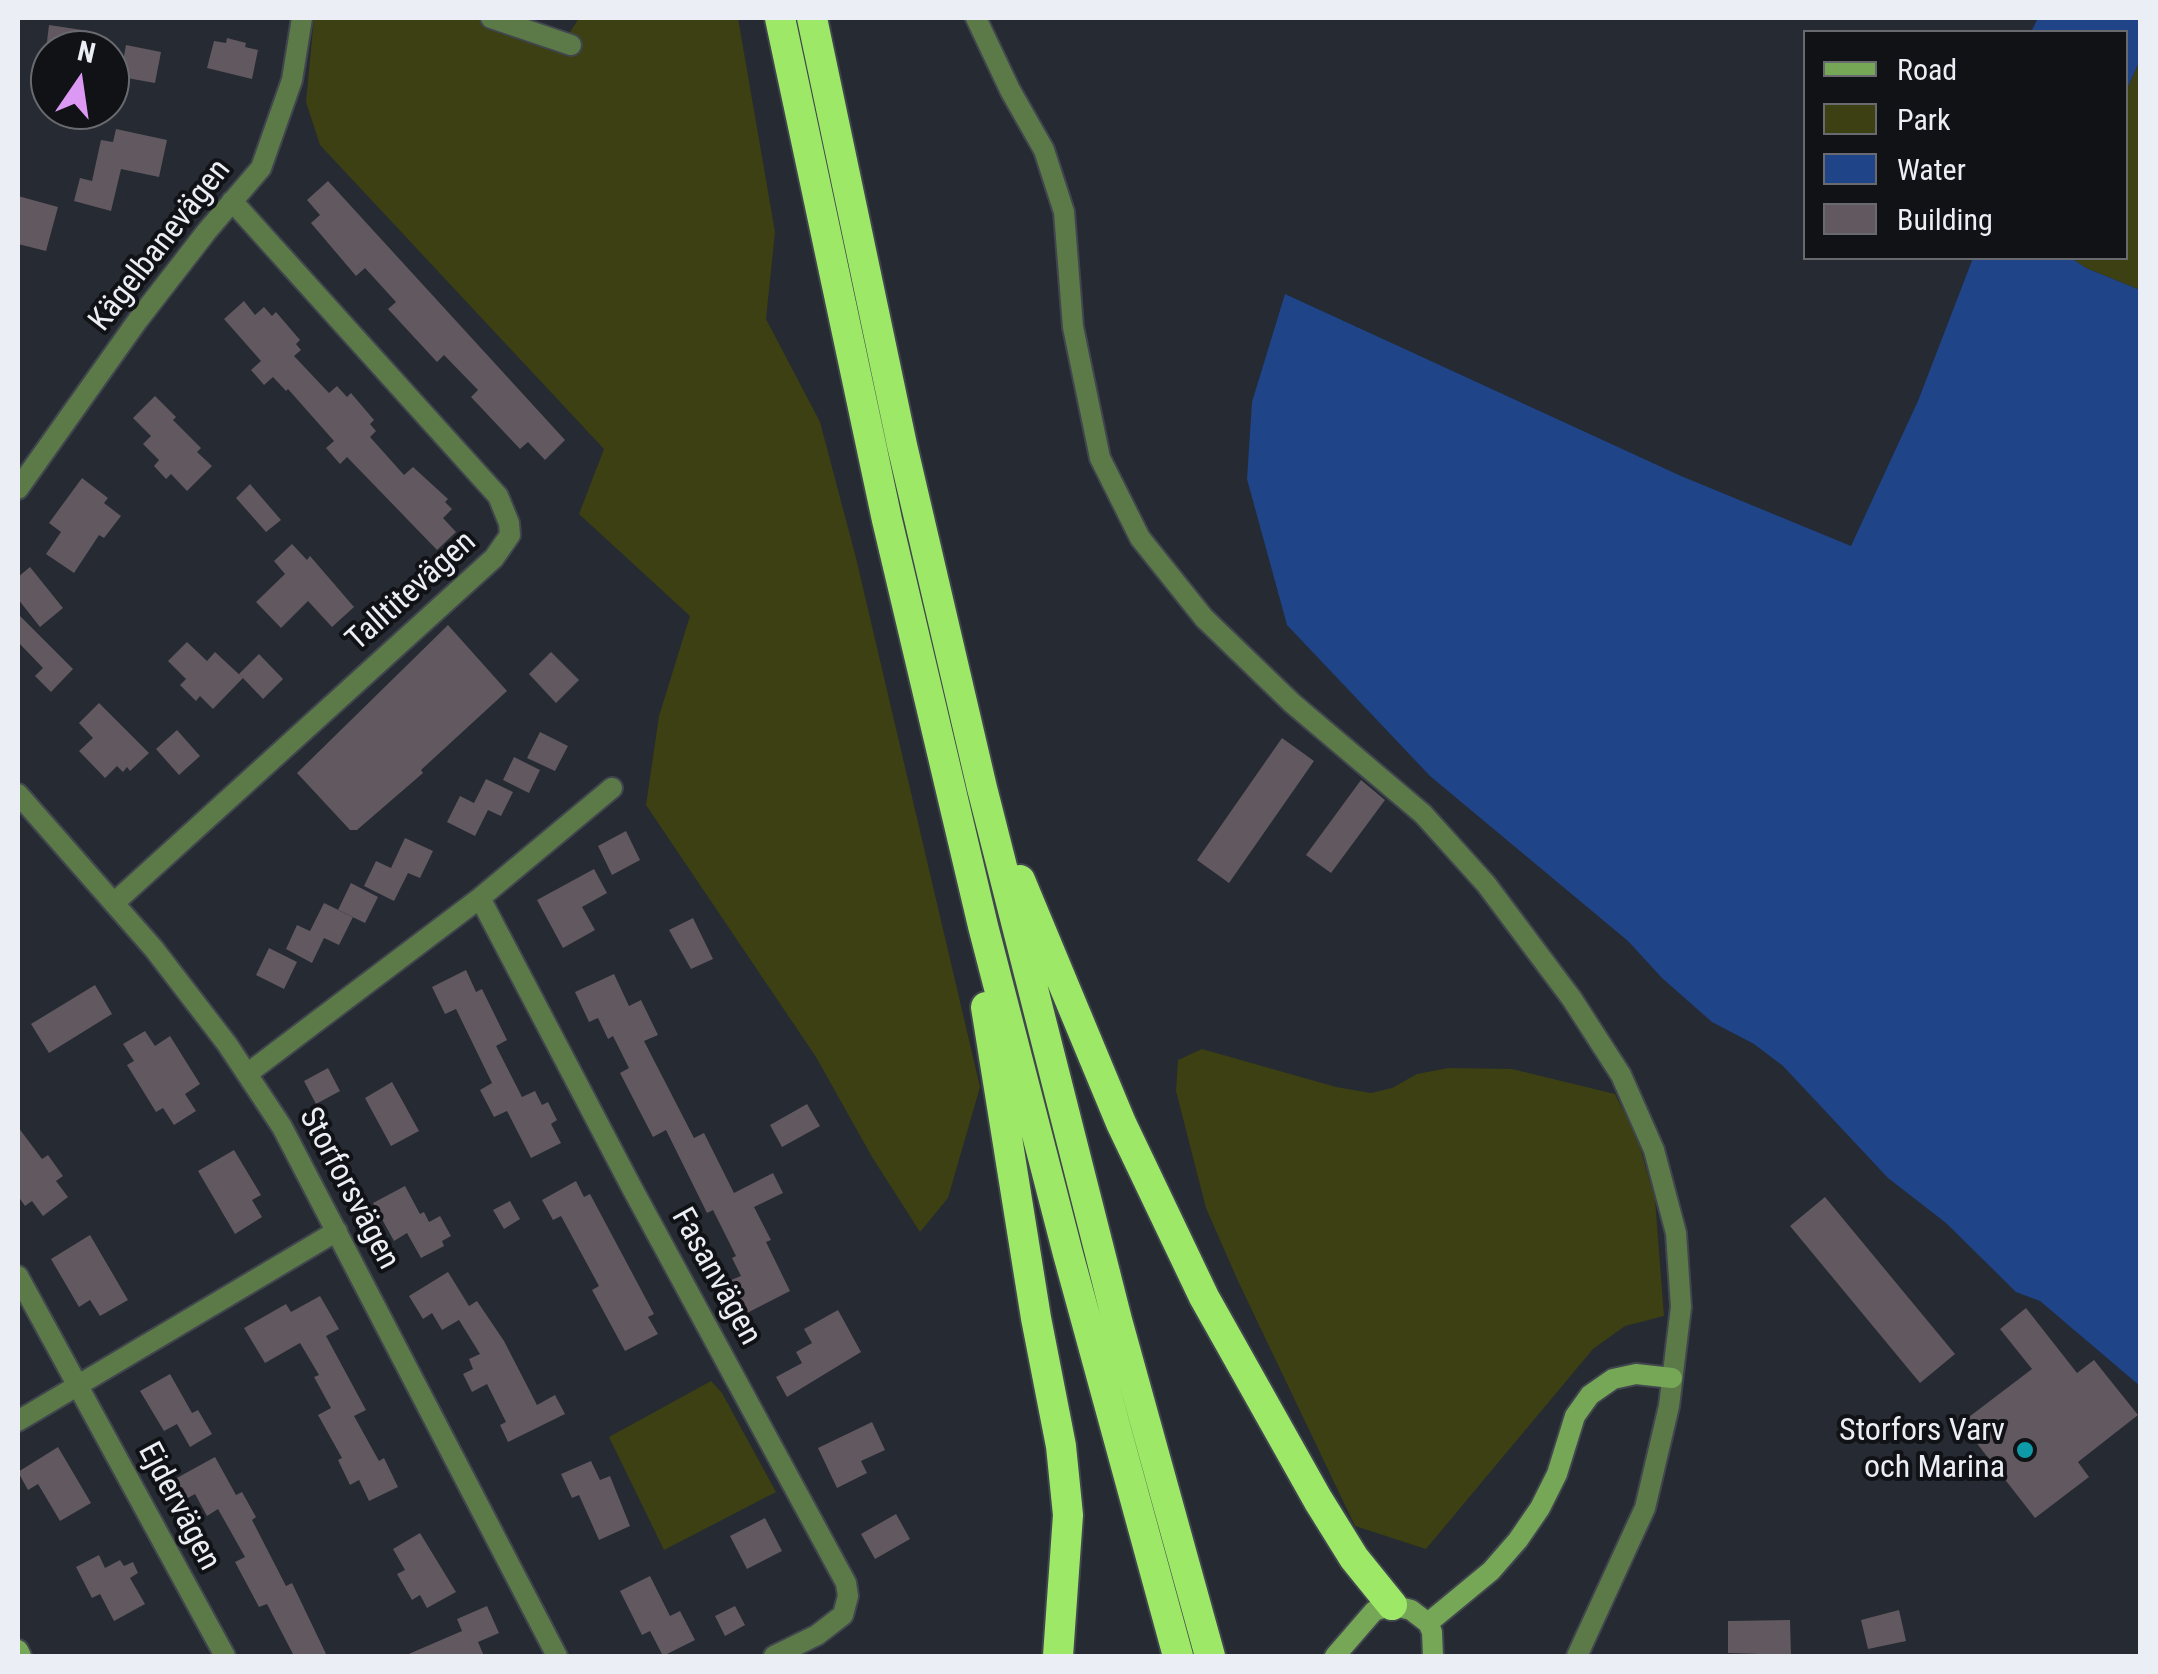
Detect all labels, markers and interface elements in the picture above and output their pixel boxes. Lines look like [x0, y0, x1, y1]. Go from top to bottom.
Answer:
north arrow [30, 30, 130, 130]
legend [1803, 30, 2128, 260]
text: N [74, 34, 98, 70]
text: Road [1897, 52, 1957, 87]
text: Park [1897, 102, 1951, 137]
street label: Kägelbanevägen [82, 152, 240, 340]
text: Water [1897, 152, 1966, 187]
text: Building [1897, 202, 1993, 237]
street label: Talltitevägen [339, 524, 485, 660]
street label: Storforsvägen [289, 1102, 407, 1276]
street label: Fasanvägen [662, 1202, 768, 1352]
place label: Storfors Varv och Marina [1839, 1413, 2005, 1488]
street label: Ejdervägen [128, 1437, 228, 1577]
marker: Storfors Varv och Marina [2014, 1439, 2036, 1461]

